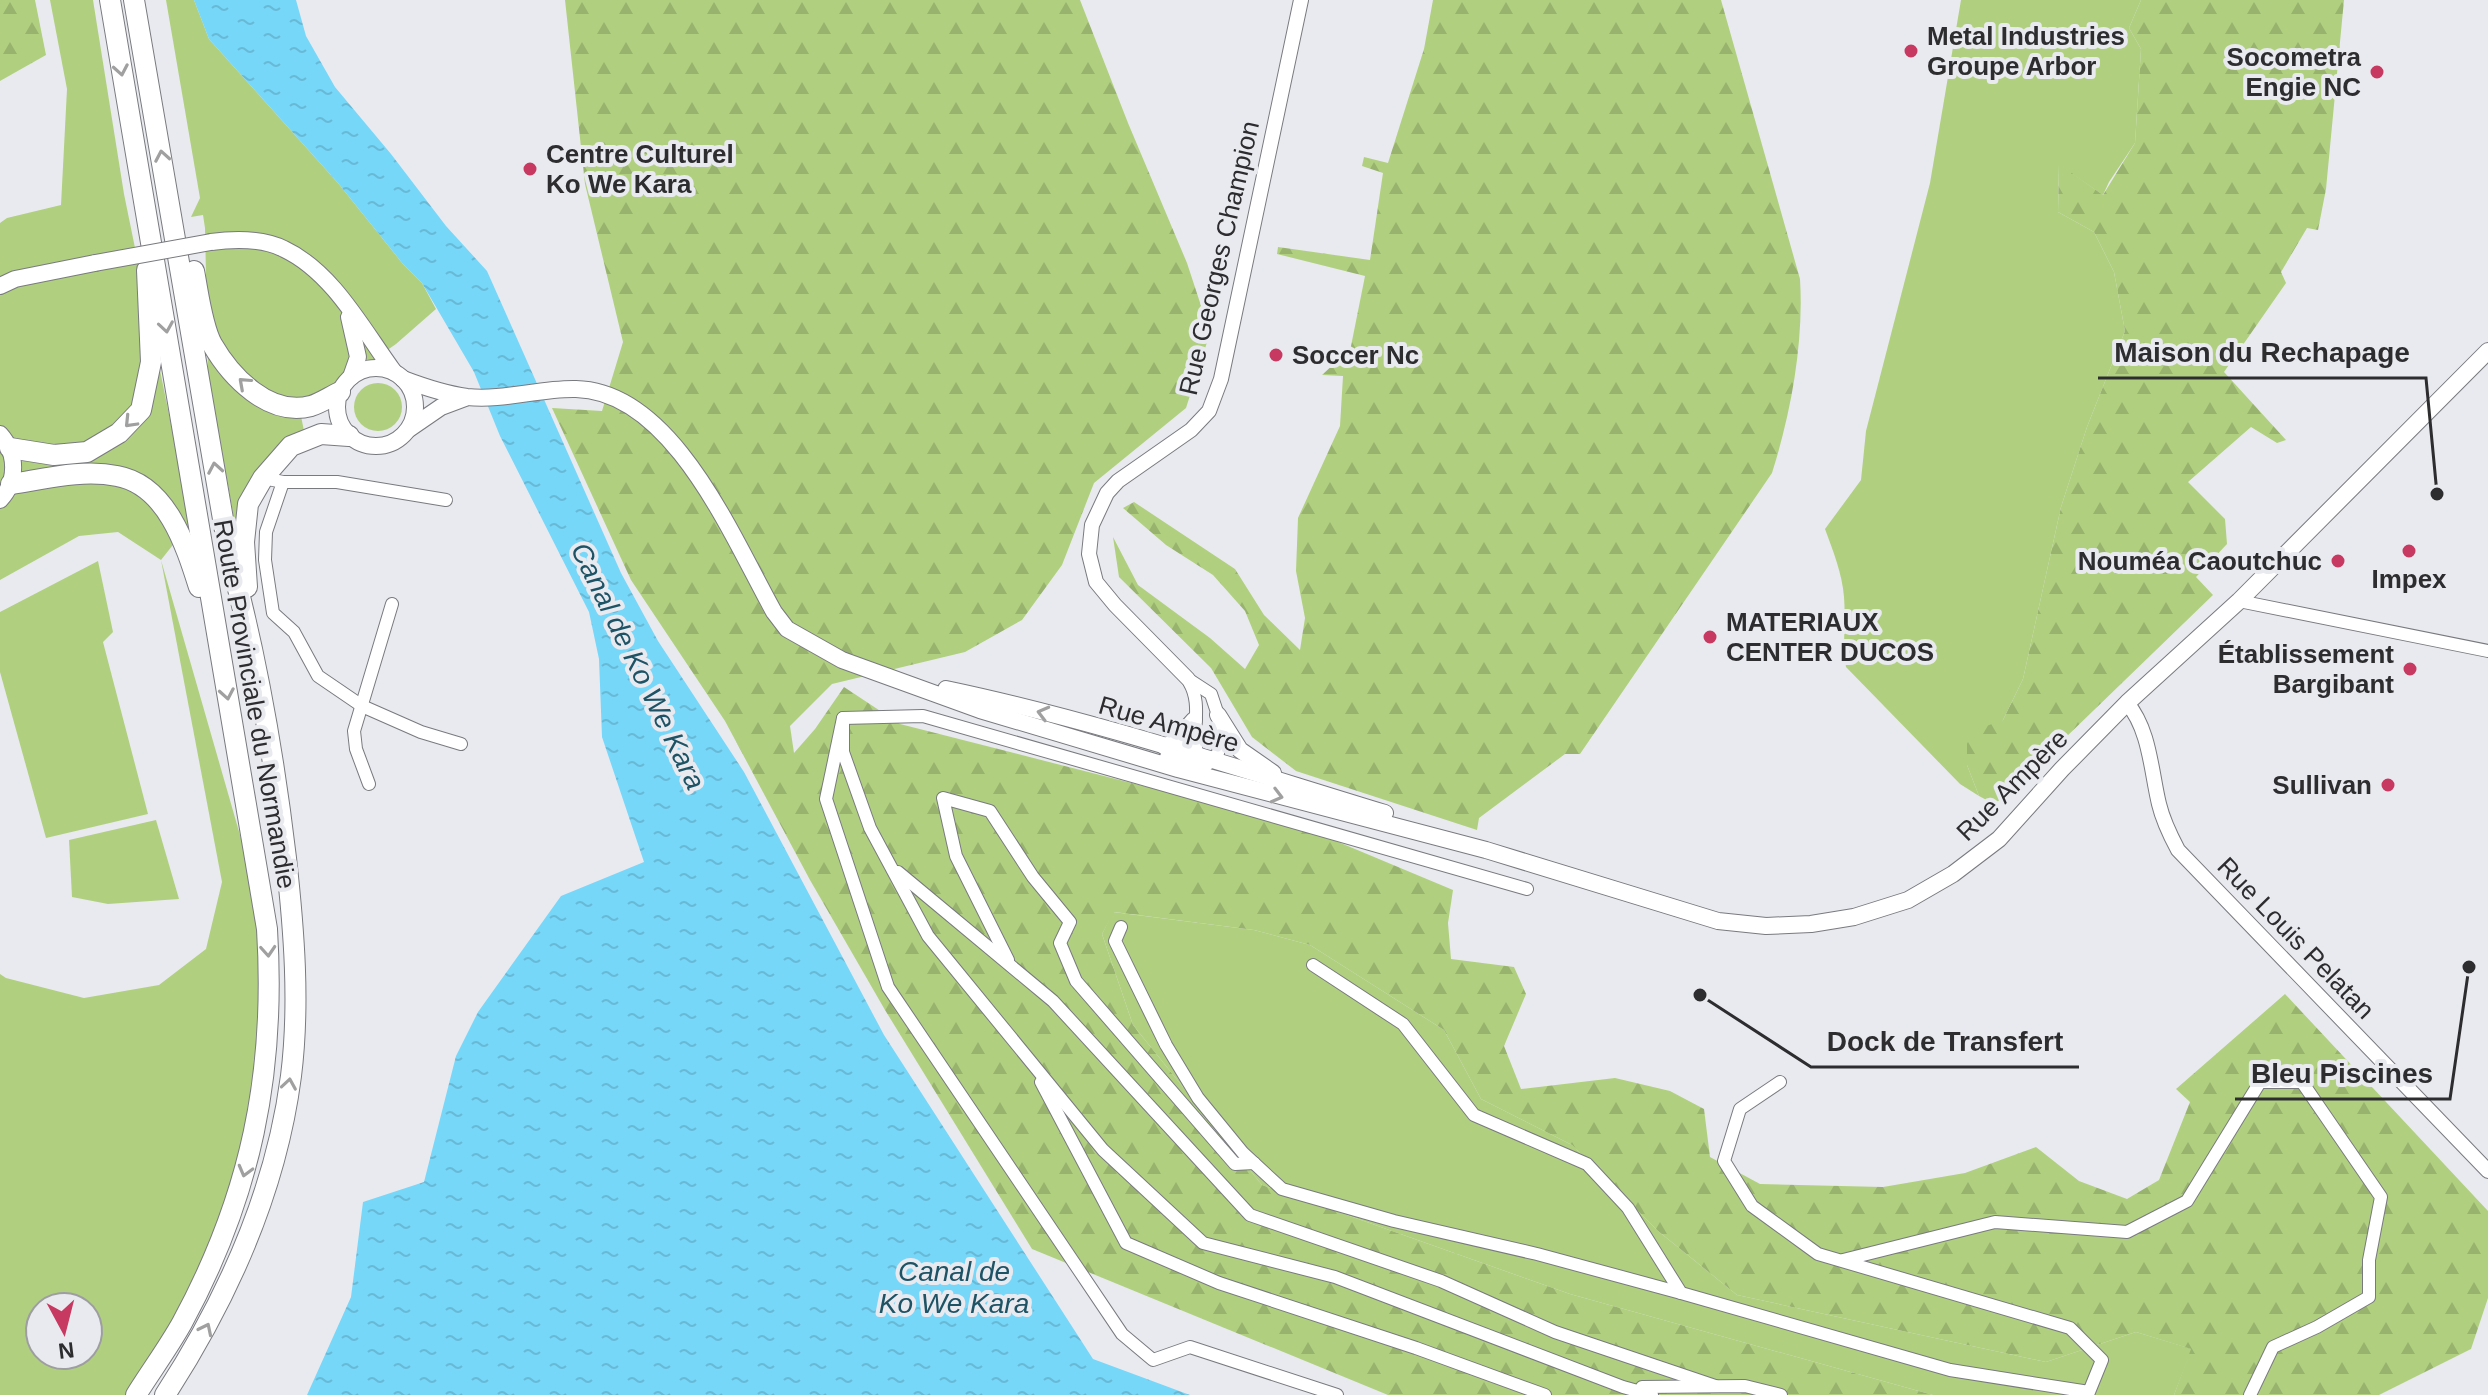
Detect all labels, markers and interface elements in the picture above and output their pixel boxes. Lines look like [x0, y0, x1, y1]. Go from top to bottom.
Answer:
place label: Metal Industries Groupe Arbor [1927, 21, 2125, 81]
marker: Metal Industries Groupe Arbor [1902, 42, 1920, 60]
place label: Socometra Engie NC [2227, 42, 2362, 102]
one-way arrow [112, 63, 129, 77]
marker: Socometra Engie NC [2368, 63, 2386, 81]
street label: Rue Georges Champion [1173, 118, 1265, 398]
place label: Centre Culturel Ko We Kara [546, 139, 734, 199]
one-way arrow [154, 149, 171, 163]
marker: Centre Culturel Ko We Kara [521, 160, 539, 178]
one-way arrow [156, 320, 173, 334]
callout: Maison du Rechapage [2098, 326, 2426, 378]
text: Maison du Rechapage [2114, 337, 2410, 368]
place label: Soccer Nc [1292, 340, 1419, 370]
marker: Soccer Nc [1267, 346, 1285, 364]
one-way arrow [239, 377, 253, 392]
one-way arrow [126, 412, 140, 427]
one-way arrow [207, 461, 224, 474]
street label: Route Provinciale du Normandie [208, 517, 302, 891]
water label: Canal de Ko We Kara [565, 538, 711, 794]
marker: Impex [2400, 542, 2418, 560]
place label: Nouméa Caoutchuc [2078, 546, 2322, 576]
marker: Nouméa Caoutchuc [2329, 552, 2347, 570]
place label: Impex [2371, 564, 2447, 594]
place label: MATERIAUX CENTER DUCOS [1726, 607, 1934, 667]
marker: MATERIAUX CENTER DUCOS [1701, 628, 1719, 646]
place label: Établissement Bargibant [2218, 639, 2394, 699]
marker: Établissement Bargibant [2401, 660, 2419, 678]
one-way arrow [218, 687, 235, 701]
street label: Rue Ampère [1095, 690, 1243, 758]
one-way arrow [1037, 706, 1051, 722]
street label: Rue Ampère [1950, 723, 2074, 847]
place label: Sullivan [2272, 770, 2372, 800]
marker: Sullivan [2379, 776, 2397, 794]
one-way arrow [1270, 787, 1284, 803]
street label: Rue Louis Pelatan [2211, 851, 2381, 1025]
one-way arrow [259, 945, 276, 958]
callout: Dock de Transfert [1811, 1015, 2079, 1067]
text: Dock de Transfert [1827, 1026, 2063, 1057]
callout: Bleu Piscines [2235, 1047, 2450, 1099]
text: Bleu Piscines [2251, 1058, 2433, 1089]
one-way arrow [280, 1077, 297, 1091]
one-way arrow [238, 1163, 255, 1177]
water label: Canal de Ko We Kara [879, 1256, 1029, 1319]
north arrow [24, 1291, 104, 1371]
one-way arrow [196, 1322, 212, 1337]
text: N [57, 1337, 76, 1364]

